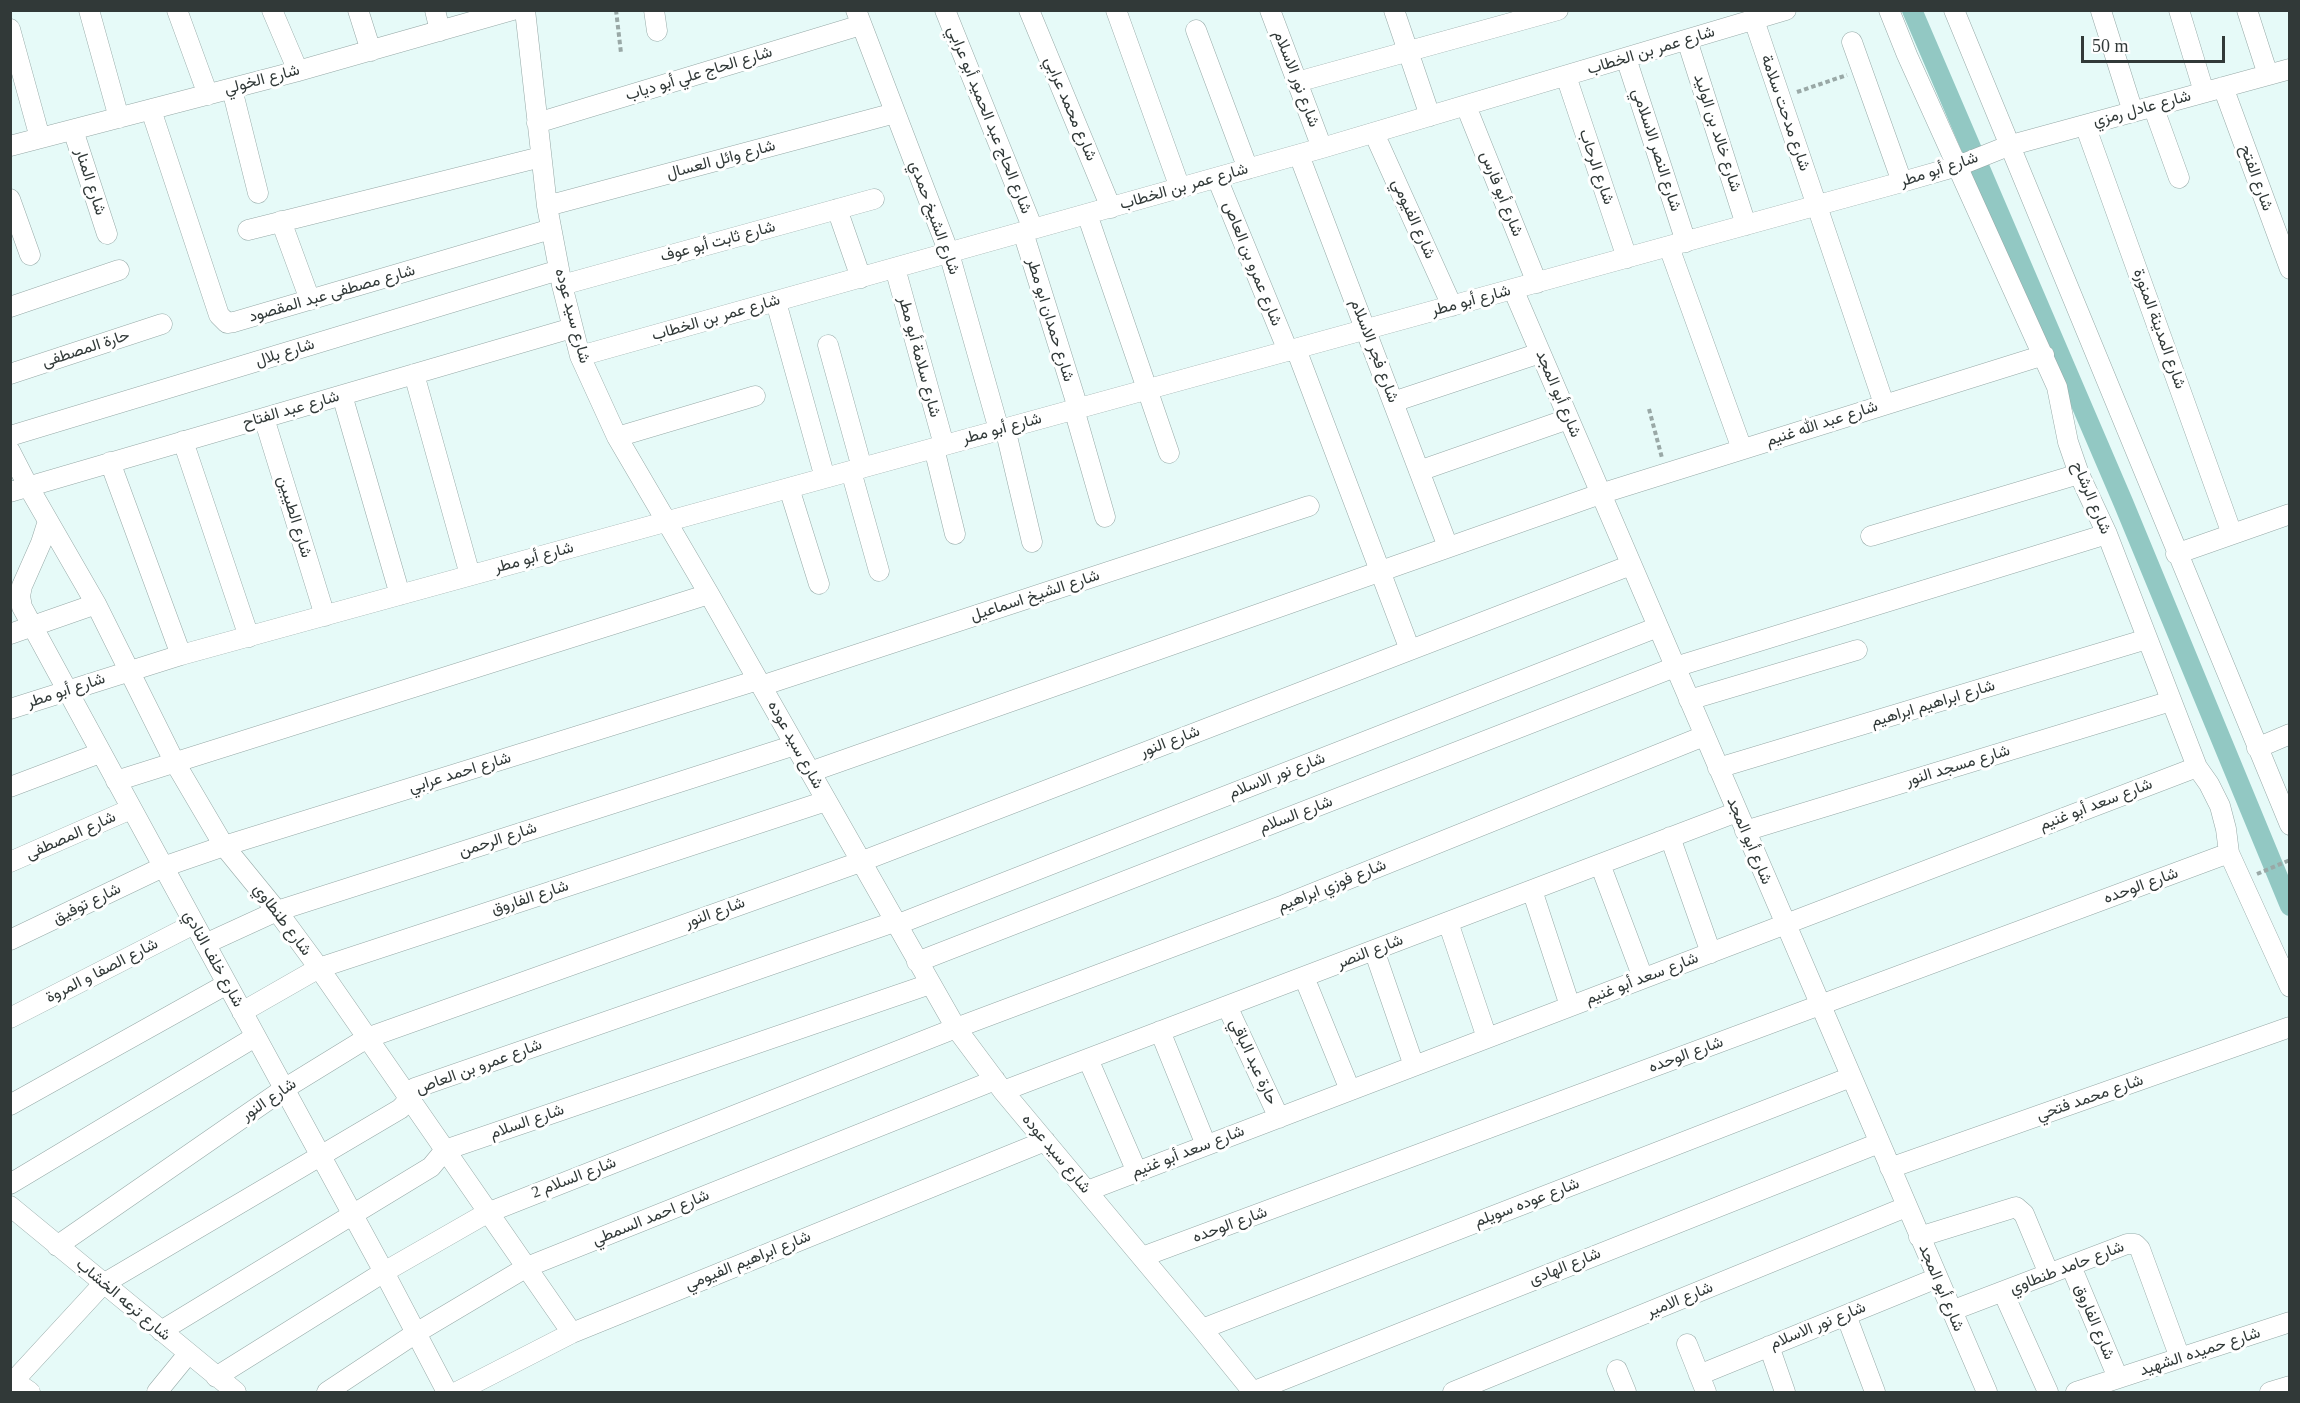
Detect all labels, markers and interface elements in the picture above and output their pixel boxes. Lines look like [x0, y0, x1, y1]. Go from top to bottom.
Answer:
street label: شارع عمر بن الخطاب [1585, 22, 1717, 80]
street label: شارع الحاج عبد الحميد أبو عرابي [943, 23, 1035, 217]
scale bar [2084, 24, 2228, 62]
street label: شارع نور الاسلام [1269, 28, 1323, 130]
text: 50 m [2092, 36, 2129, 56]
street label: شارع الحاج علي أبو دياب [623, 43, 775, 105]
street label: شارع مدحت سلامة [1756, 52, 1814, 174]
street label: شارع محمد عرابي [1039, 54, 1101, 164]
street label: شارع الخولي [222, 61, 302, 99]
street label: شارع خالد بن الوليد [1689, 72, 1745, 194]
street label: شارع النصر الاسلامي [1627, 86, 1685, 214]
street label: شارع عادل رمزي [2091, 87, 2193, 131]
street label: شارع الرحاب [1574, 127, 1618, 207]
street label: شارع وائل العسال [664, 136, 778, 184]
street label: شارع الفتح [2235, 142, 2277, 214]
street label: شارع المنار [70, 146, 110, 218]
street label: شارع أبو مطر [1897, 148, 1981, 192]
street label: شارع أبو فارس [1475, 149, 1527, 239]
street label: شارع الشيخ حمدي [905, 159, 963, 277]
street label: شارع عمر بن الخطاب [1118, 160, 1250, 214]
street label: شارع الفيومي [1387, 176, 1439, 262]
street label: شارع عمرو بن العاص [1218, 199, 1286, 329]
street label: شارع ثابت أبو عوف [658, 217, 778, 267]
street label: شارع حمدان ابو مطر [1022, 256, 1078, 384]
street label: شارع مصطفى عبد المقصود [247, 261, 417, 327]
street label: شارع سيد عوده [550, 266, 594, 366]
street label: شارع المدينة المنورة [2128, 266, 2190, 392]
street label: شارع أبو مطر [1429, 281, 1513, 321]
street label: شارع عمر بن الخطاب [650, 291, 782, 345]
street label: شارع سلامة أبو مطر [894, 294, 944, 420]
street label: شارع فجر الاسلام [1345, 297, 1403, 405]
street label: حارة المصطفى [40, 326, 132, 372]
street label: شارع بلال [253, 335, 317, 371]
street label: شارع أبو المجد [1531, 348, 1585, 440]
street label: شارع عبد الفتاح [240, 387, 342, 433]
street label: شارع عبد الله غنيم [1764, 397, 1880, 451]
street label: شارع أبو مطر [960, 409, 1044, 449]
street label: شارع الرشاح [2067, 459, 2115, 537]
street label: شارع الطيبين [272, 474, 316, 560]
street label: شارع أبو مطر [492, 538, 576, 578]
street label: شارع الشيخ اسماعيل [968, 566, 1102, 626]
street label: شارع أبو مطر [24, 669, 108, 713]
street label: شارع ابراهيم ابراهيم [1869, 676, 1997, 732]
street label: شارع سيد عوده [763, 698, 827, 792]
street label: شارع النور [1137, 722, 1203, 762]
street label: شارع مسجد النور [1904, 741, 2012, 791]
street label: شارع احمد عرابي [407, 748, 513, 798]
street label: شارع نور الاسلام [1226, 749, 1328, 803]
street label: شارع سعد أبو غنيم [2037, 775, 2155, 835]
street label: شارع السلام [1257, 792, 1335, 838]
street label: شارع أبو المجد [1722, 795, 1776, 887]
street label: شارع المصطفى [23, 808, 119, 864]
street label: شارع الرحمن [457, 818, 539, 862]
street label: شارع فوزي ابراهيم [1275, 855, 1389, 917]
street label: شارع الوحده [2101, 864, 2181, 908]
street label: شارع الفاروق [489, 876, 571, 920]
street label: شارع توفيق [50, 879, 124, 929]
street label: شارع طنطاوي [249, 880, 315, 960]
street label: شارع النور [682, 893, 748, 933]
street label: شارع خلف النادي [178, 907, 248, 1011]
street label: شارع النصر [1334, 931, 1406, 973]
street label: شارع الصفا و المروة [43, 934, 161, 1008]
street label: شارع سعد أبو غنيم [1583, 949, 1701, 1009]
street label: حارة عبد الباقي [1225, 1016, 1281, 1108]
street label: شارع الوحده [1646, 1033, 1726, 1077]
street label: شارع عمرو بن العاص [413, 1035, 545, 1099]
street label: شارع محمد فتحي [2034, 1071, 2146, 1125]
street label: شارع النور [238, 1075, 300, 1125]
street label: شارع السلام [487, 1100, 567, 1144]
street label: شارع سيد عوده [1017, 1110, 1095, 1198]
street label: شارع سعد أبو غنيم [1129, 1122, 1247, 1182]
street label: شارع السلام 2 [529, 1153, 619, 1203]
street label: شارع عوده سويلم [1472, 1174, 1582, 1232]
street label: شارع احمد السمطي [590, 1186, 712, 1250]
street label: شارع الوحده [1190, 1203, 1270, 1247]
street label: شارع ابراهيم الفيومي [682, 1227, 814, 1295]
street label: شارع حامد طنطاوي [2007, 1237, 2127, 1299]
street label: شارع أبو المجد [1914, 1242, 1968, 1334]
street label: شارع الهادى [1526, 1244, 1604, 1290]
street label: شارع ترعه الخشاب [72, 1255, 174, 1345]
street label: شارع الامير [1644, 1278, 1716, 1322]
street label: شارع الفاروق [2070, 1281, 2118, 1363]
street label: شارع نور الاسلام [1767, 1298, 1869, 1354]
street label: شارع حميده الشهيد [2137, 1323, 2263, 1381]

